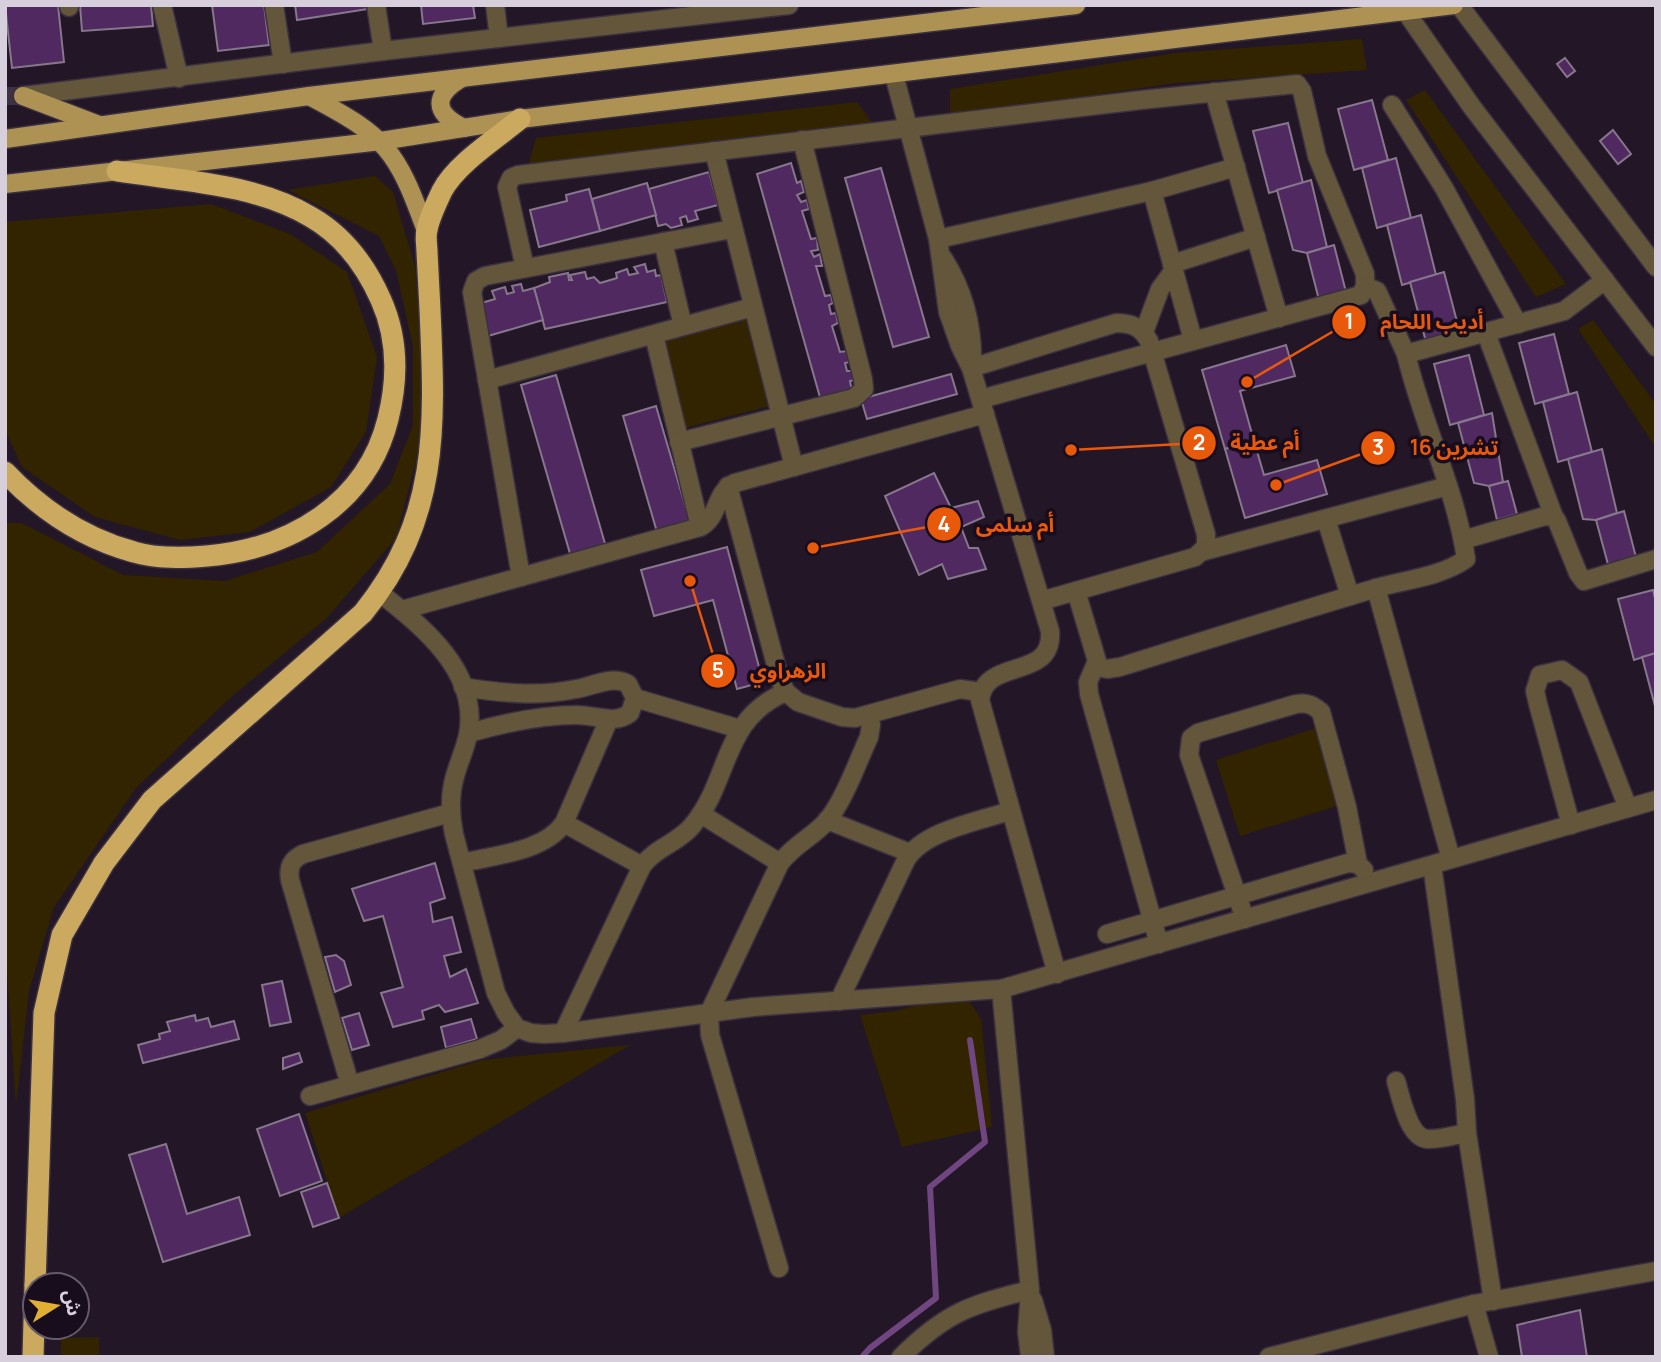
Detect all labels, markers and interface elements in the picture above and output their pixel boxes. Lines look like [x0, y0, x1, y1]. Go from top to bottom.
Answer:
callout: أديب اللحام [1331, 301, 1498, 343]
text: 1 [1344, 307, 1354, 335]
text: أديب اللحام [1380, 307, 1484, 338]
callout: أم عطية [1182, 422, 1314, 464]
callout: 16 تشرين [1361, 427, 1512, 469]
text: 2 [1193, 428, 1205, 456]
text: أم عطية [1230, 428, 1300, 459]
text: 3 [1372, 433, 1384, 461]
text: 16 تشرين [1410, 433, 1499, 461]
callout: أم سلمى [926, 503, 1068, 545]
text: 4 [938, 510, 950, 538]
text: أم سلمى [976, 510, 1054, 541]
callout: الزهراوي [700, 650, 840, 692]
text: 5 [712, 656, 724, 684]
text: الزهراوي [750, 656, 826, 688]
north arrow [21, 1271, 91, 1341]
text: ش [57, 1287, 88, 1318]

